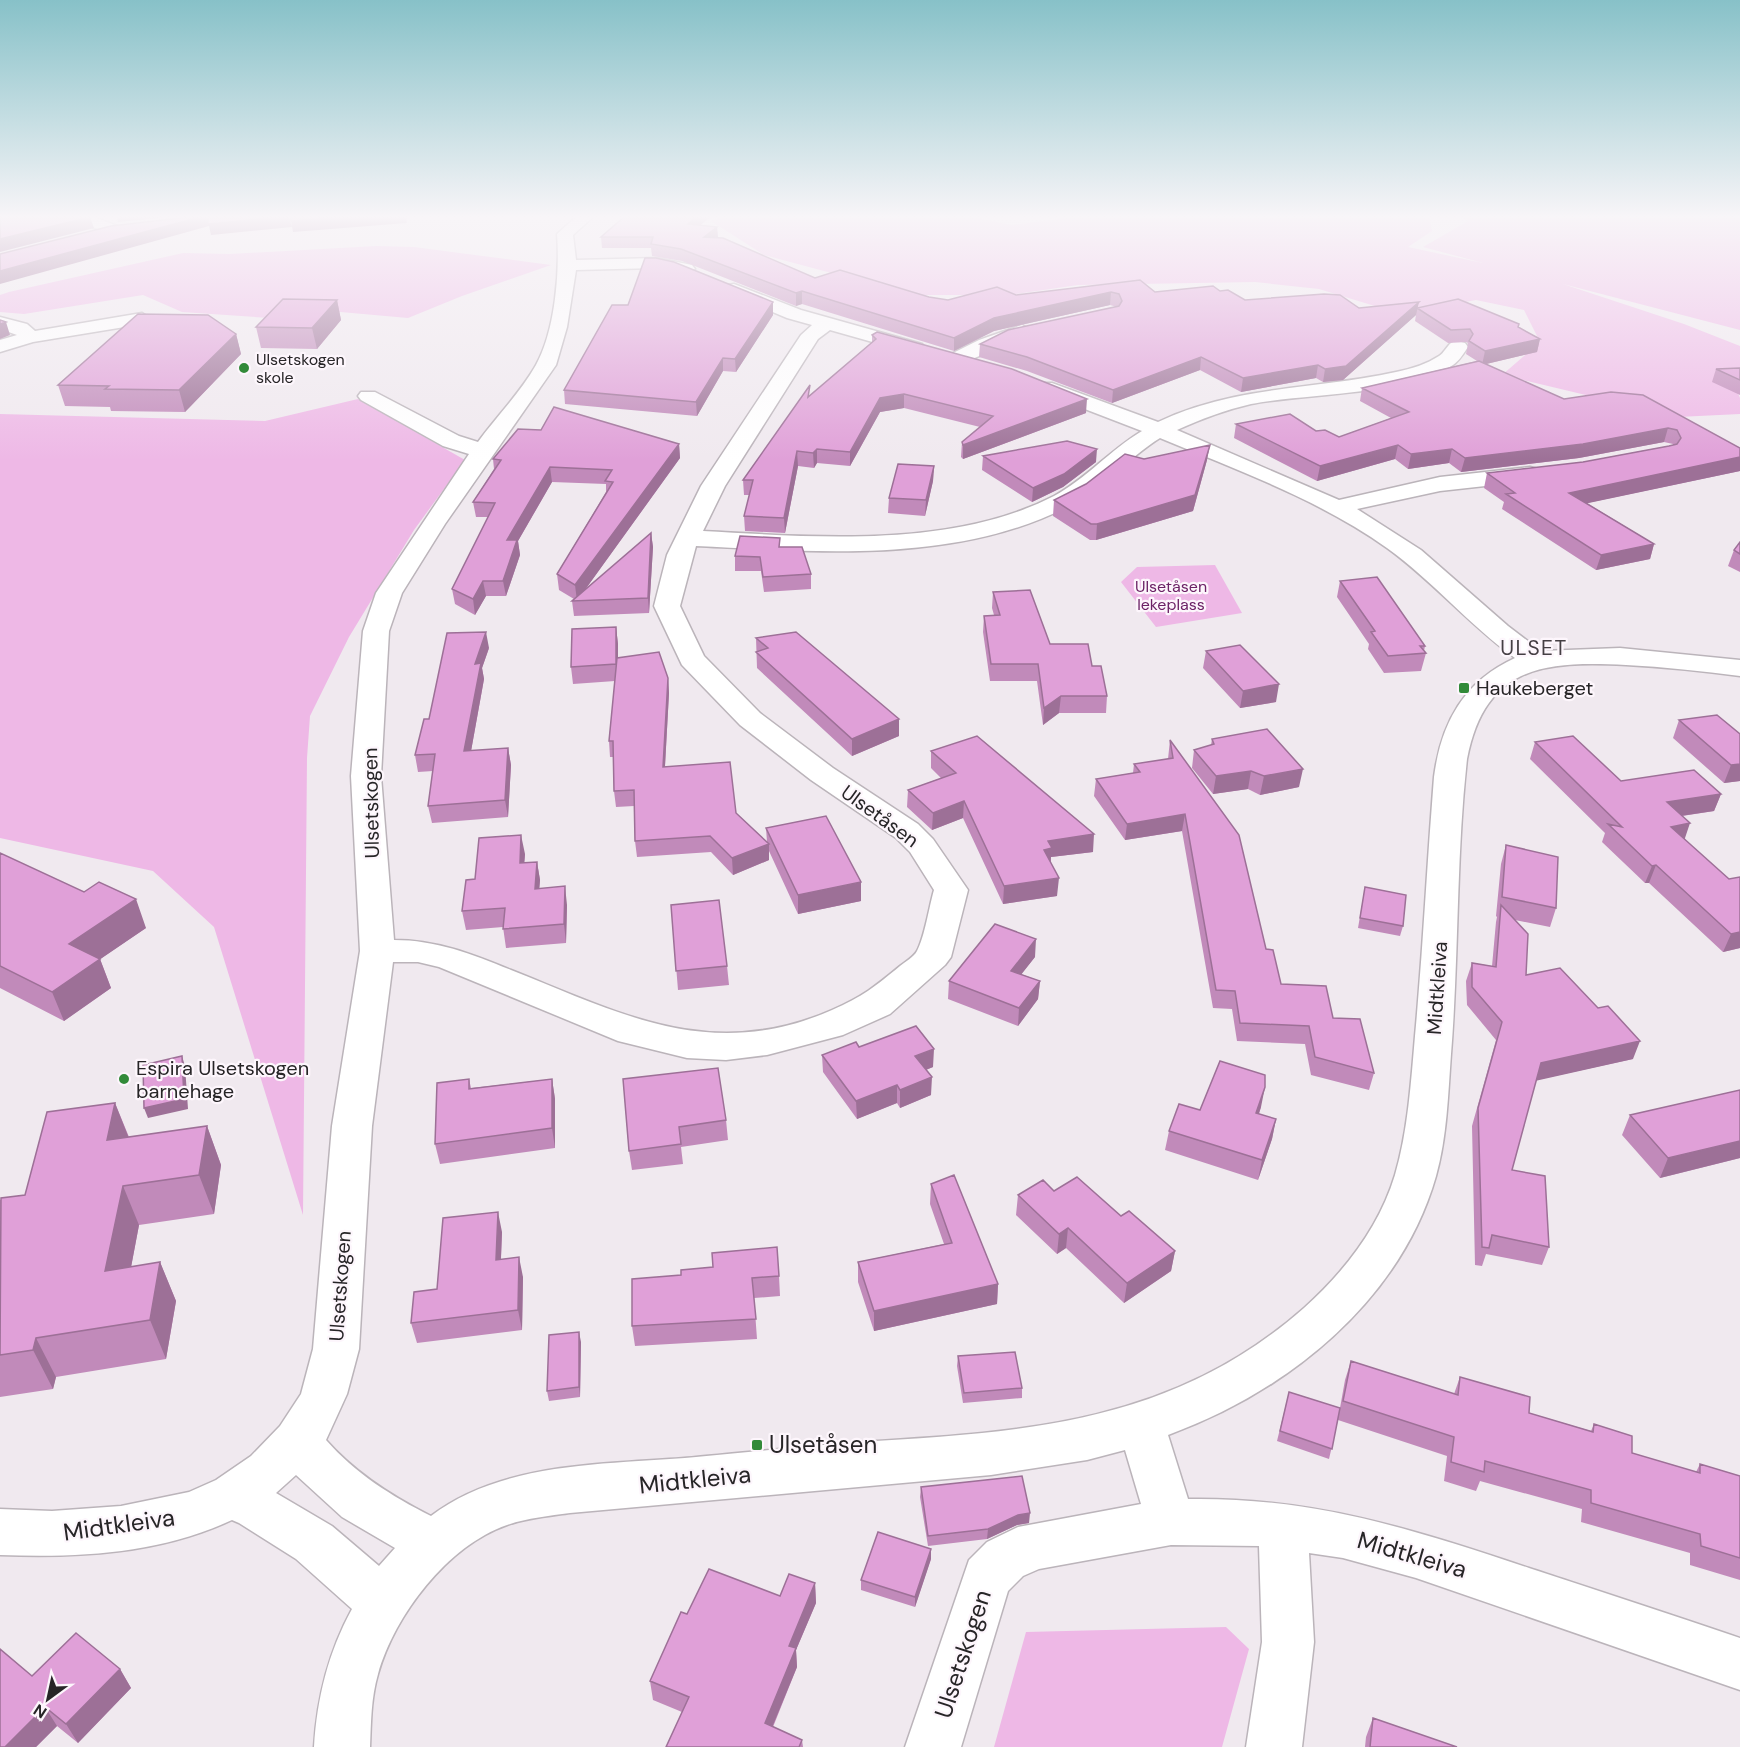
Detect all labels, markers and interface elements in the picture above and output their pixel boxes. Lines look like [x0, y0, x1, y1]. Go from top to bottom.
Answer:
place label: Ulsetskogen skole [256, 349, 345, 388]
marker: Ulsetskogen skole [237, 361, 251, 375]
park label: Ulsetåsen lekeplass [1135, 576, 1207, 615]
district label: ULSET [1500, 634, 1568, 662]
place label: Haukeberget [1476, 675, 1593, 701]
marker: Haukeberget [1457, 681, 1471, 695]
street label: Ulsetskogen [357, 747, 385, 859]
street label: Ulsetåsen [836, 779, 924, 853]
street label: Midtkleiva [1421, 940, 1453, 1036]
place label: Espira Ulsetskogen barnehage [136, 1055, 309, 1104]
marker: Espira Ulsetskogen barnehage [117, 1072, 131, 1086]
street label: Ulsetskogen [323, 1230, 357, 1342]
place label: Ulsetåsen [769, 1429, 877, 1460]
marker: Ulsetåsen [750, 1438, 764, 1452]
street label: Midtkleiva [637, 1458, 752, 1501]
street label: Midtkleiva [61, 1501, 177, 1548]
street label: Midtkleiva [1354, 1524, 1470, 1585]
street label: Ulsetskogen [927, 1586, 998, 1722]
north arrow [18, 1669, 78, 1729]
text: N [29, 1699, 51, 1723]

